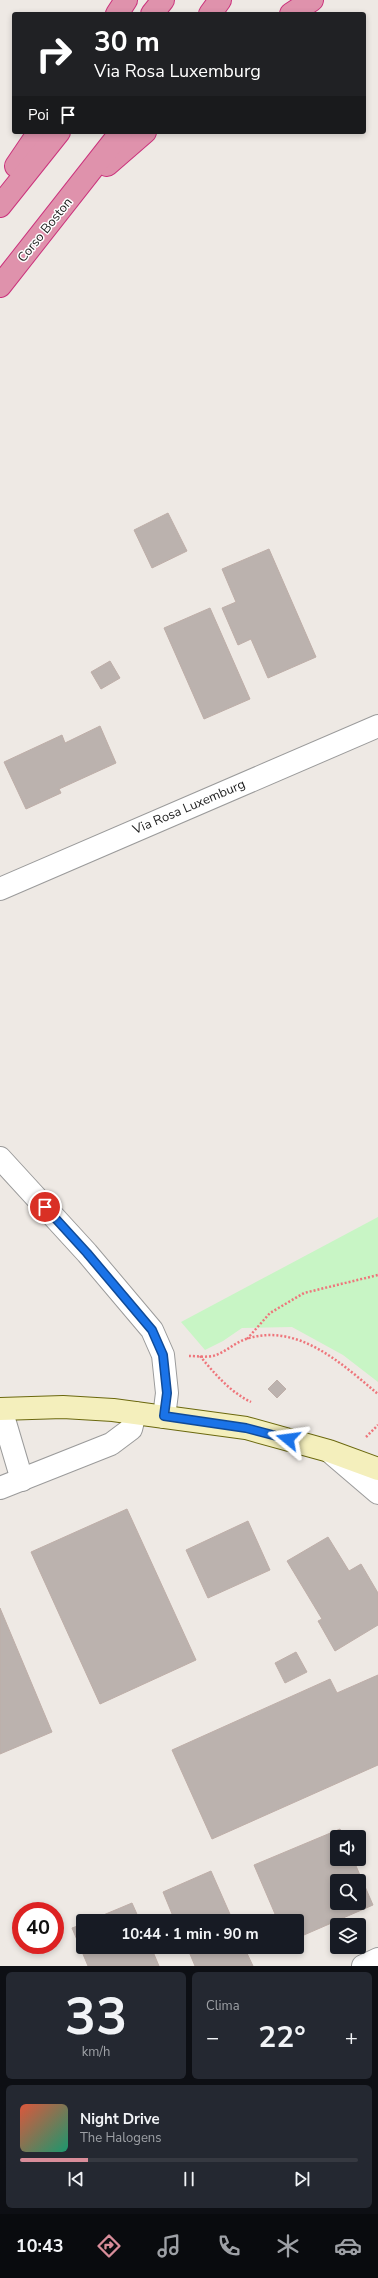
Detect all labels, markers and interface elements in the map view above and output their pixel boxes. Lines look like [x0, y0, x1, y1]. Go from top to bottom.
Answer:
text: 30 m [94, 23, 160, 61]
icon: right [28, 28, 80, 80]
text: Via Rosa Luxemburg [94, 59, 261, 83]
icon: arrive [57, 104, 79, 126]
text: Poi [28, 105, 49, 125]
street label: Corso Boston [13, 194, 77, 266]
street label: Via Rosa Luxemburg [129, 775, 248, 839]
pin [28, 1190, 62, 1224]
icon: arrive [34, 1196, 56, 1218]
position arrow [267, 1418, 309, 1460]
map controls [330, 1830, 366, 1954]
button: sound [330, 1830, 366, 1866]
button: search [330, 1874, 366, 1910]
speed limit sign: 40 [12, 1902, 64, 1954]
button: layers [330, 1918, 366, 1954]
text: 10:44 · 1 min · 90 m [121, 1924, 259, 1944]
text: 33 [65, 1981, 127, 2052]
text: Clima [206, 1997, 240, 2015]
text: 22° [258, 2017, 306, 2058]
text: − [206, 2023, 219, 2053]
text: + [345, 2023, 358, 2053]
text: km/h [82, 2043, 110, 2061]
text: Night Drive [80, 2109, 160, 2129]
text: The Halogens [80, 2129, 161, 2147]
icon: previous [65, 2168, 87, 2190]
icon: pause [178, 2168, 200, 2190]
icon: next [291, 2168, 313, 2190]
icon: directions [95, 2232, 123, 2260]
icon: music [155, 2232, 183, 2260]
icon: phone [215, 2232, 243, 2260]
icon: climate [274, 2232, 302, 2260]
icon: car [334, 2232, 362, 2260]
text: 10:43 [16, 2234, 64, 2258]

